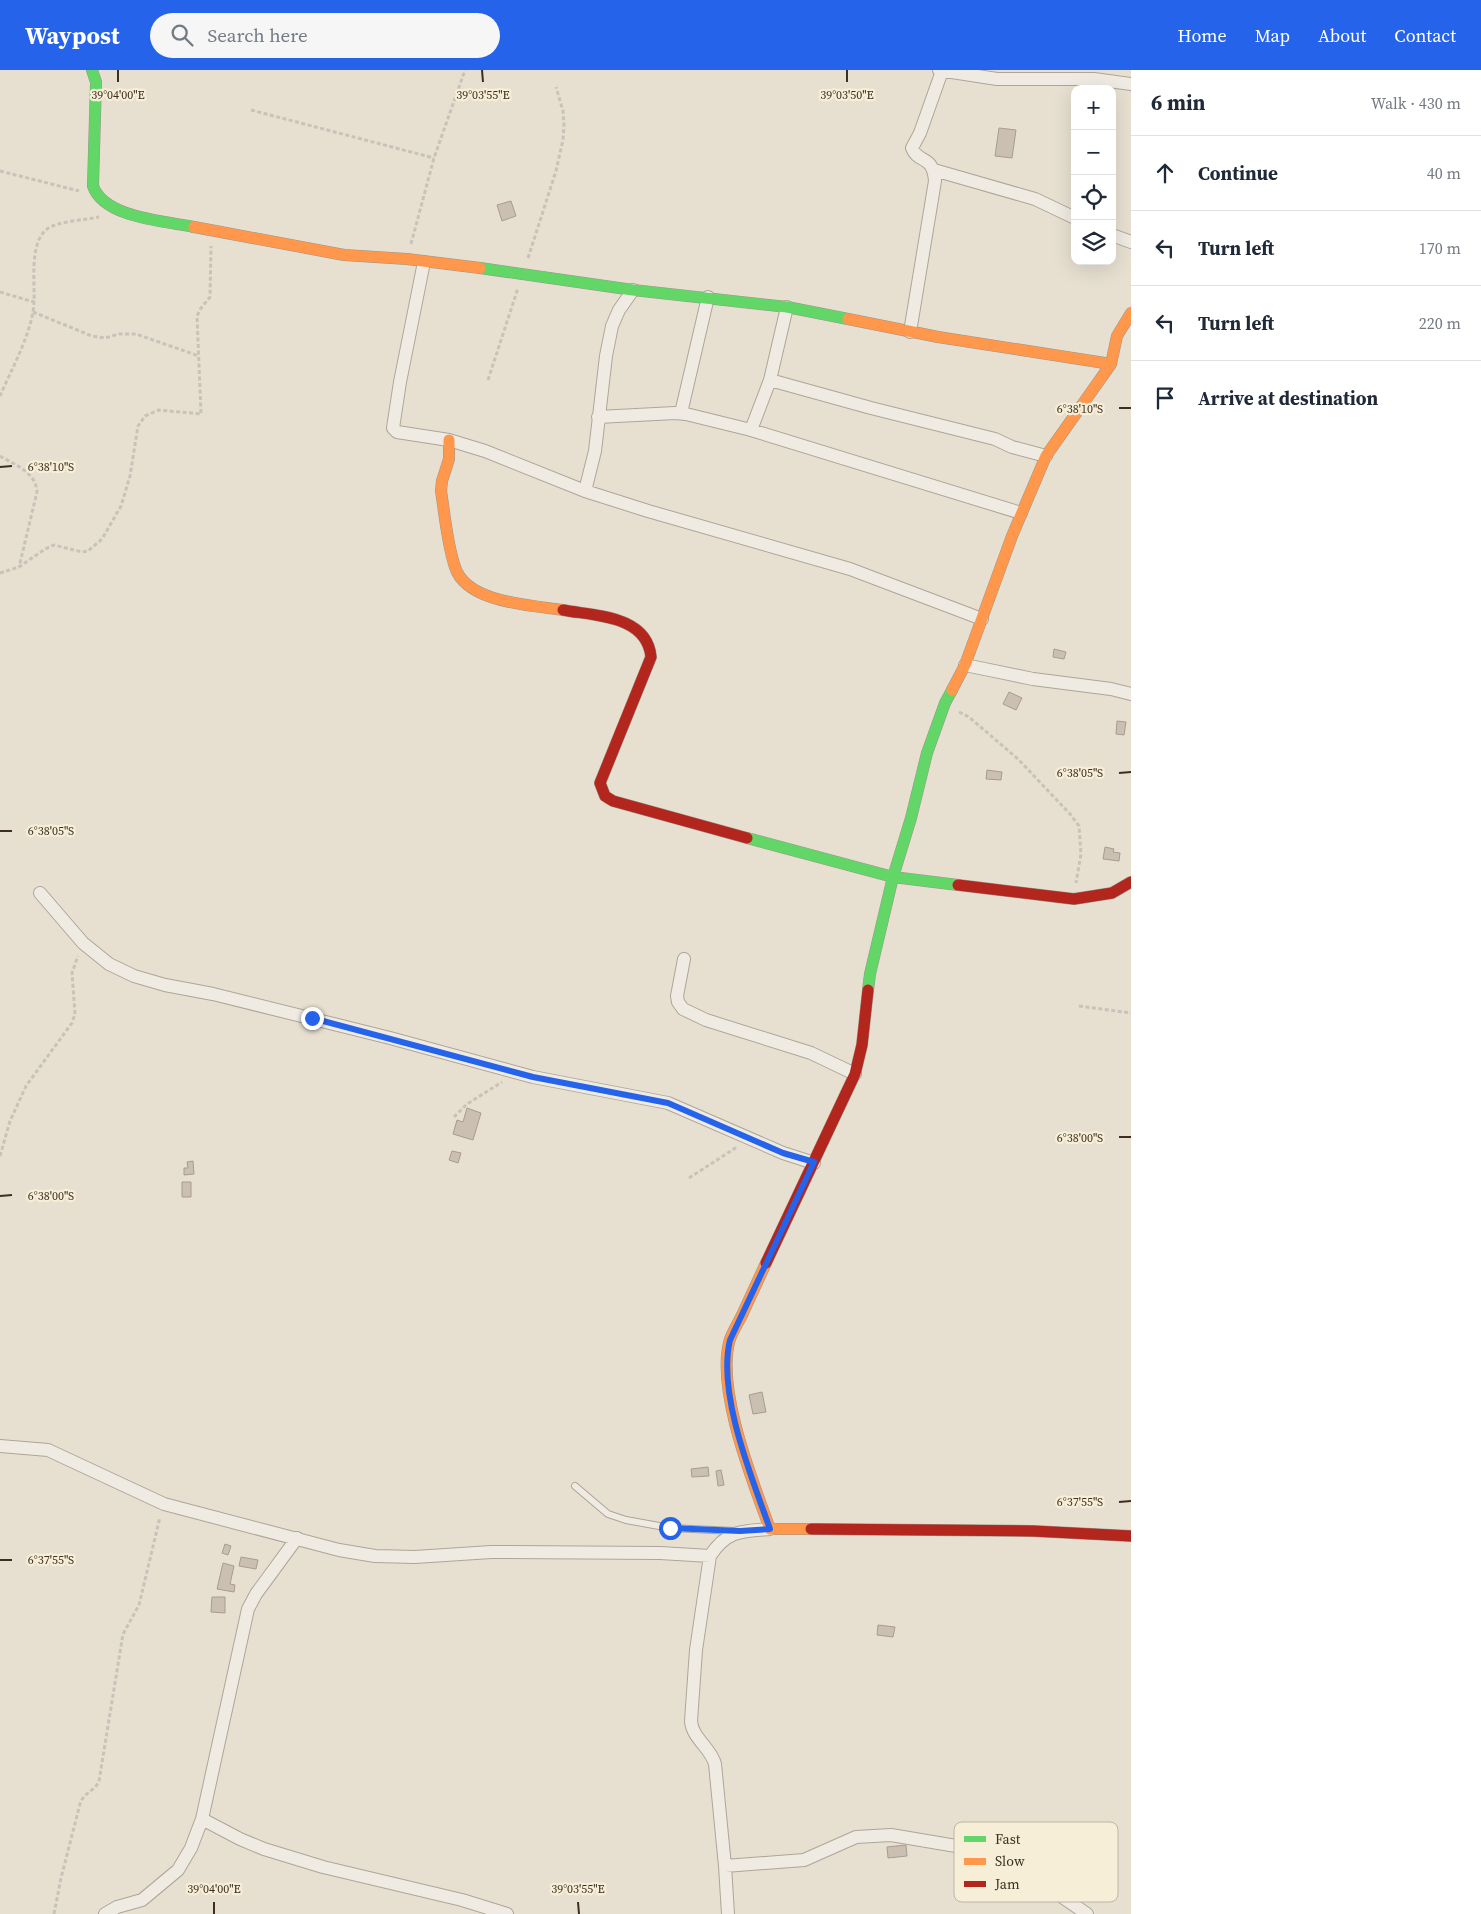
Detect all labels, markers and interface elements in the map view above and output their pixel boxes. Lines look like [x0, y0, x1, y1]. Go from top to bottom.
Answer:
search box [150, 13, 500, 58]
text: Waypost [25, 19, 120, 52]
icon: search [168, 21, 196, 49]
text: Search here [208, 22, 308, 48]
text: Home [1178, 23, 1227, 48]
text: Map [1255, 23, 1290, 48]
text: About [1318, 23, 1366, 48]
text: Contact [1394, 23, 1456, 48]
map controls [1071, 85, 1116, 265]
button: + [1071, 85, 1116, 130]
text: 39°04'00"E [91, 87, 145, 103]
text: 39°03'55"E [456, 87, 510, 103]
text: 39°03'50"E [820, 87, 874, 103]
text: 6 min [1151, 88, 1206, 117]
text: Walk · 430 m [1371, 92, 1461, 114]
button: − [1071, 130, 1116, 175]
icon: ahead [1151, 159, 1179, 187]
text: Continue [1198, 160, 1278, 186]
text: 40 m [1427, 162, 1461, 184]
button: locate [1071, 175, 1116, 220]
button: layers [1071, 220, 1116, 265]
icon: left [1151, 234, 1179, 262]
text: Turn left [1198, 235, 1274, 261]
text: 170 m [1419, 237, 1461, 259]
icon: left [1151, 309, 1179, 337]
text: Turn left [1198, 310, 1274, 336]
text: 220 m [1419, 312, 1461, 334]
icon: arrive [1151, 384, 1179, 412]
text: Arrive at destination [1198, 385, 1378, 411]
text: 6°38'10"S [1057, 401, 1103, 417]
text: 6°38'10"S [28, 459, 74, 475]
text: 6°38'05"S [1057, 765, 1103, 781]
text: 6°38'05"S [28, 823, 74, 839]
route end [301, 1007, 324, 1030]
text: 6°38'00"S [1057, 1130, 1103, 1146]
text: 6°38'00"S [28, 1188, 74, 1204]
text: 6°37'55"S [1057, 1494, 1103, 1510]
route start [659, 1517, 682, 1540]
text: 6°37'55"S [28, 1552, 74, 1568]
legend [954, 1822, 1118, 1902]
text: Fast [995, 1829, 1021, 1849]
text: Slow [995, 1851, 1025, 1871]
text: Jam [994, 1874, 1020, 1894]
text: 39°04'00"E [187, 1881, 241, 1897]
text: 39°03'55"E [551, 1881, 605, 1897]

